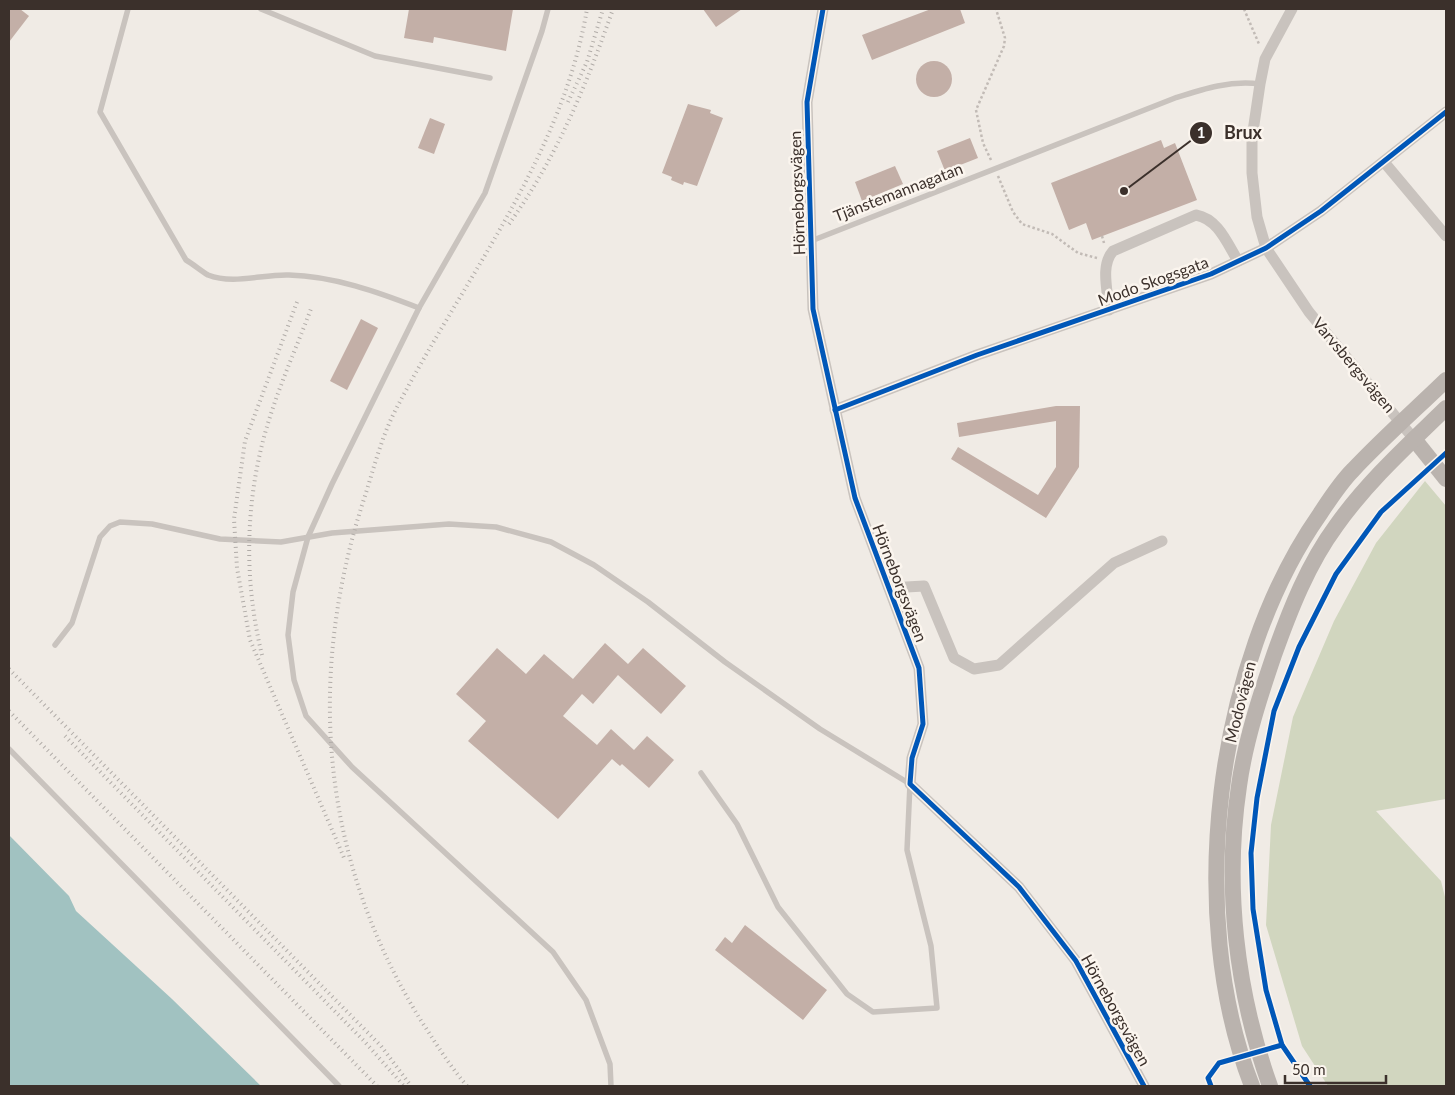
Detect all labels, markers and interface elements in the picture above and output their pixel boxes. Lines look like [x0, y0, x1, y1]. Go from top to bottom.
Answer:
callout: Brux [1189, 116, 1272, 149]
text: Brux [1224, 121, 1263, 143]
text: 1 [1197, 123, 1205, 141]
street label: Hörneborgsvägen [785, 130, 808, 256]
street label: Tjänstemannagatan [831, 158, 965, 225]
street label: Modo Skogsgata [1095, 252, 1211, 309]
street label: Varvsbergsvägen [1309, 313, 1400, 416]
street label: Hörneborgsvägen [869, 521, 932, 644]
street label: Modovägen [1220, 659, 1259, 744]
street label: Hörneborgsvägen [1078, 951, 1155, 1069]
scale bar [1285, 1052, 1386, 1084]
text: 50 m [1292, 1060, 1326, 1078]

